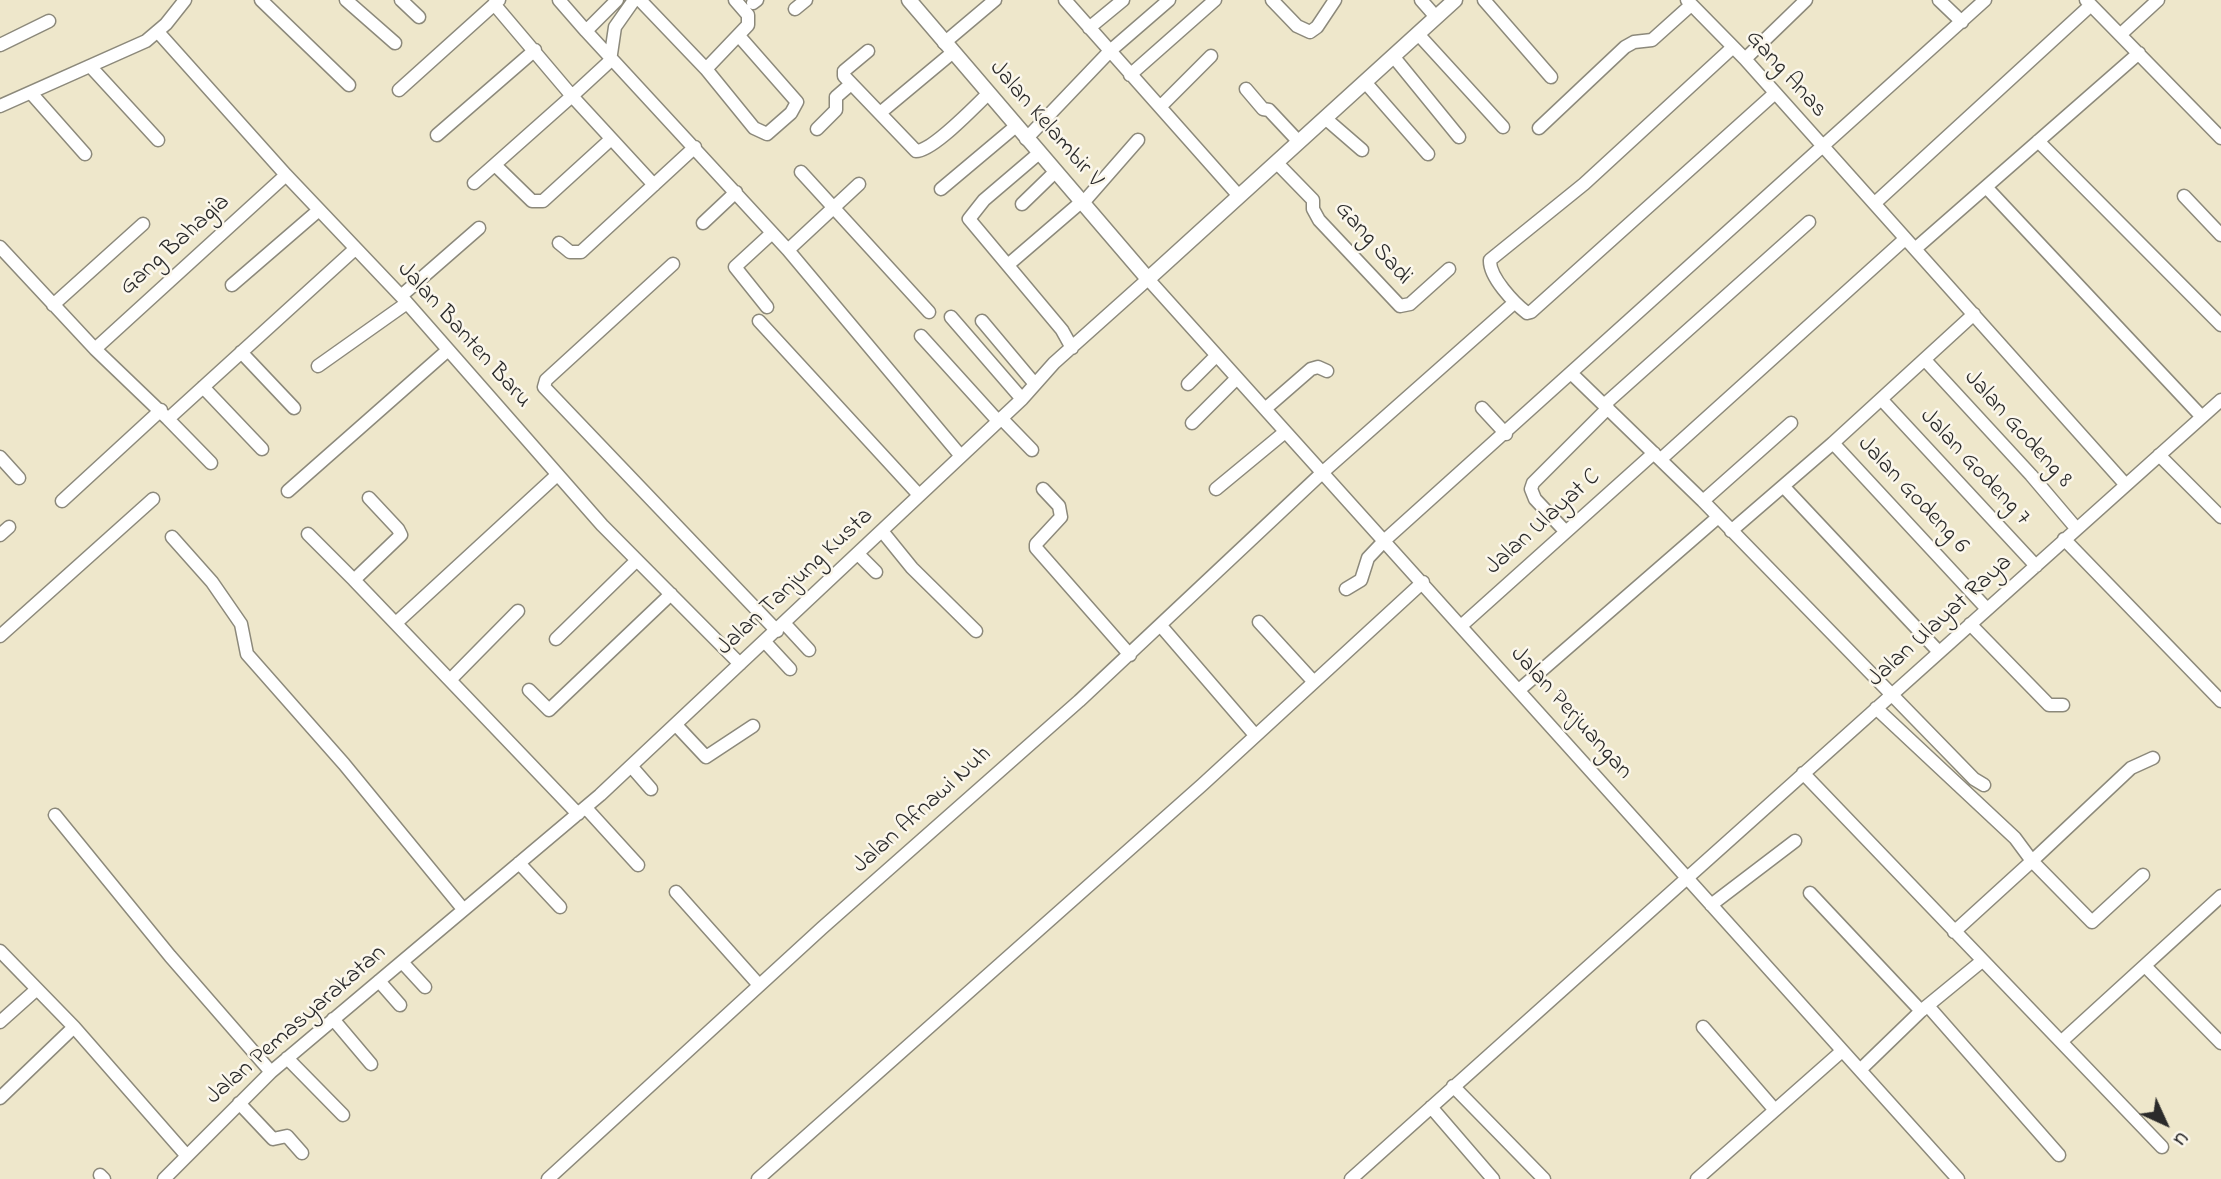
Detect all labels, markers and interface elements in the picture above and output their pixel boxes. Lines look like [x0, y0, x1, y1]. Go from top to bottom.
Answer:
street label: Gang Anas [1738, 25, 1832, 125]
street label: Jalan Kelambir V [982, 55, 1108, 195]
street label: Gang Bahagia [115, 189, 237, 303]
street label: Gang Sadi [1327, 196, 1417, 292]
street label: Jalan Banten Baru [390, 257, 536, 415]
street label: Jalan Godeng 8 [1956, 365, 2078, 495]
street label: Jalan Godeng 7 [1912, 403, 2036, 533]
street label: Jalan Godeng 6 [1850, 431, 1974, 561]
street label: Jalan Ulayat C [1480, 464, 1608, 582]
street label: Jalan Tanjung Kusta [712, 503, 880, 663]
street label: Jalan Ulayat Raya [1863, 550, 2019, 694]
street label: Jalan Perjuangan [1503, 642, 1637, 786]
street label: Jalan Afnawi Nuh [848, 741, 998, 881]
street label: Jalan Pemasyarakatan [201, 940, 393, 1112]
north arrow [2130, 1088, 2200, 1158]
text: U [2166, 1124, 2194, 1152]

